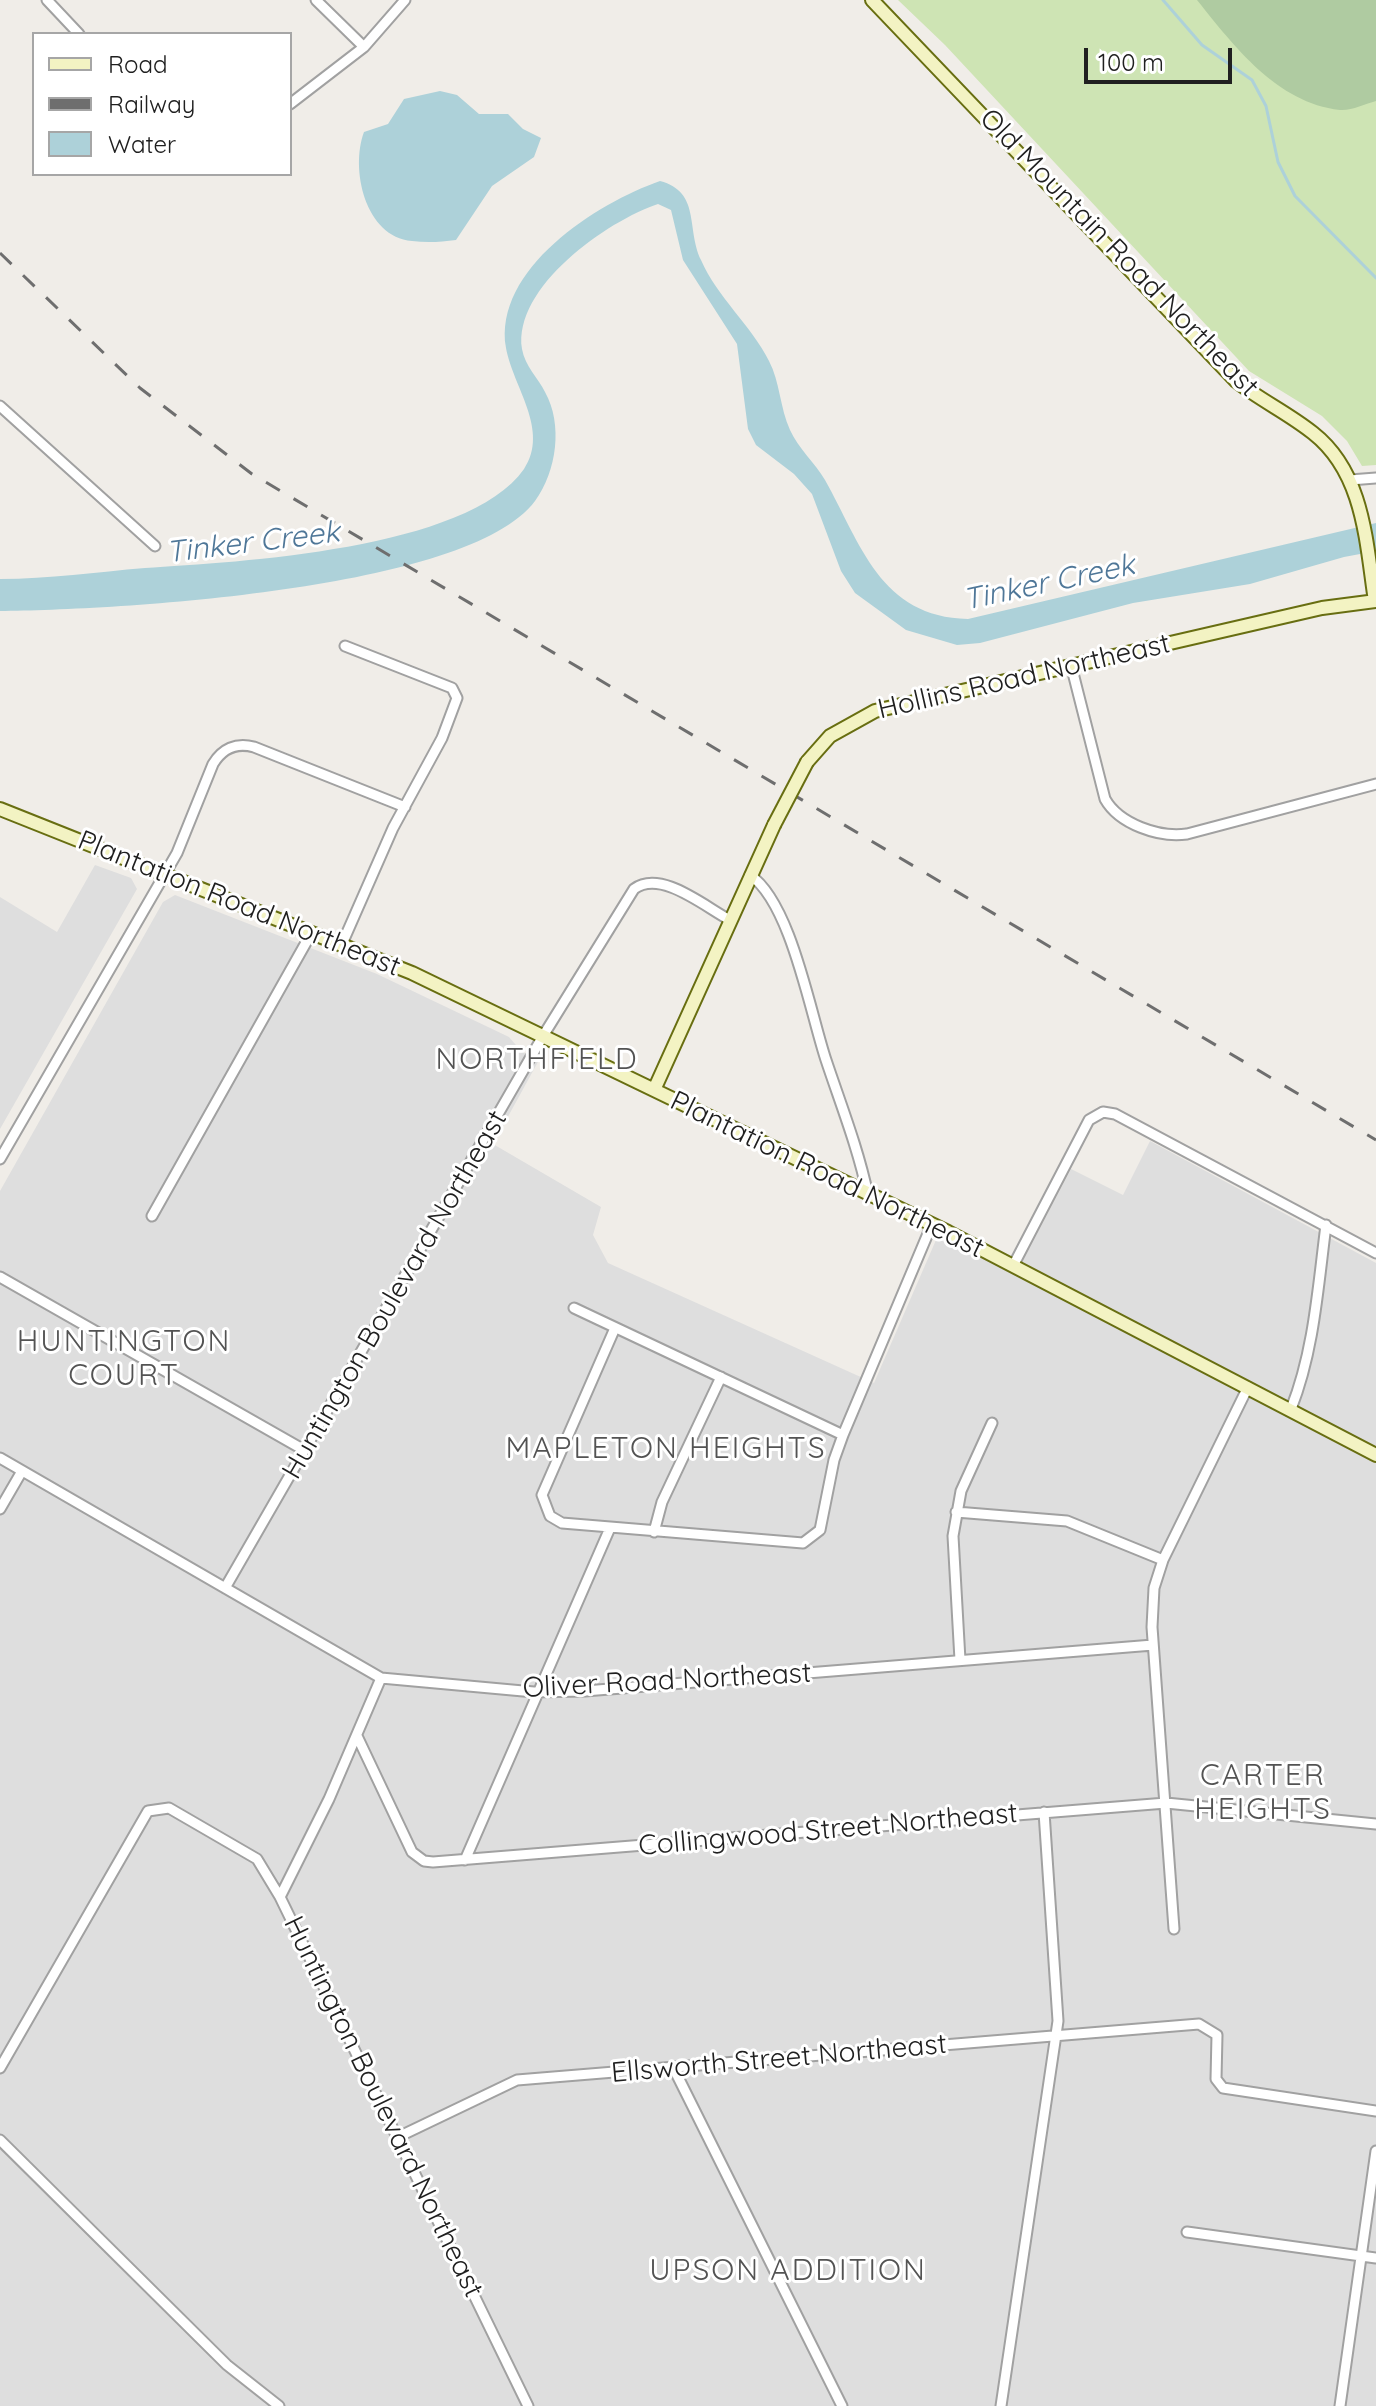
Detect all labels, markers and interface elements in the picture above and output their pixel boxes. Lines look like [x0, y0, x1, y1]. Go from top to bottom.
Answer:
legend [32, 32, 292, 176]
scale bar [1088, 32, 1236, 82]
text: 100 m [1098, 47, 1164, 77]
text: Road [108, 49, 168, 79]
text: Railway [108, 89, 195, 119]
street label: Old Mountain Road Northeast [973, 102, 1265, 404]
text: Water [108, 129, 176, 159]
water label: Tinker Creek [164, 515, 342, 571]
water label: Tinker Creek [960, 547, 1138, 619]
street label: Hollins Road Northeast [875, 627, 1173, 727]
street label: Plantation Road Northeast [73, 824, 405, 984]
district label: NORTHFIELD [435, 1042, 639, 1078]
street label: Plantation Road Northeast [665, 1084, 989, 1266]
street label: Huntington Boulevard Northeast [275, 1105, 515, 1485]
district label: HUNTINGTON COURT [17, 1324, 231, 1394]
district label: MAPLETON HEIGHTS [505, 1431, 827, 1467]
street label: Oliver Road Northeast [522, 1657, 812, 1705]
district label: CARTER HEIGHTS [1194, 1758, 1332, 1828]
street label: Collingwood Street Northeast [637, 1797, 1019, 1863]
street label: Huntington Boulevard Northeast [276, 1911, 490, 2303]
street label: Ellsworth Street Northeast [610, 2028, 948, 2090]
district label: UPSON ADDITION [649, 2253, 927, 2289]

